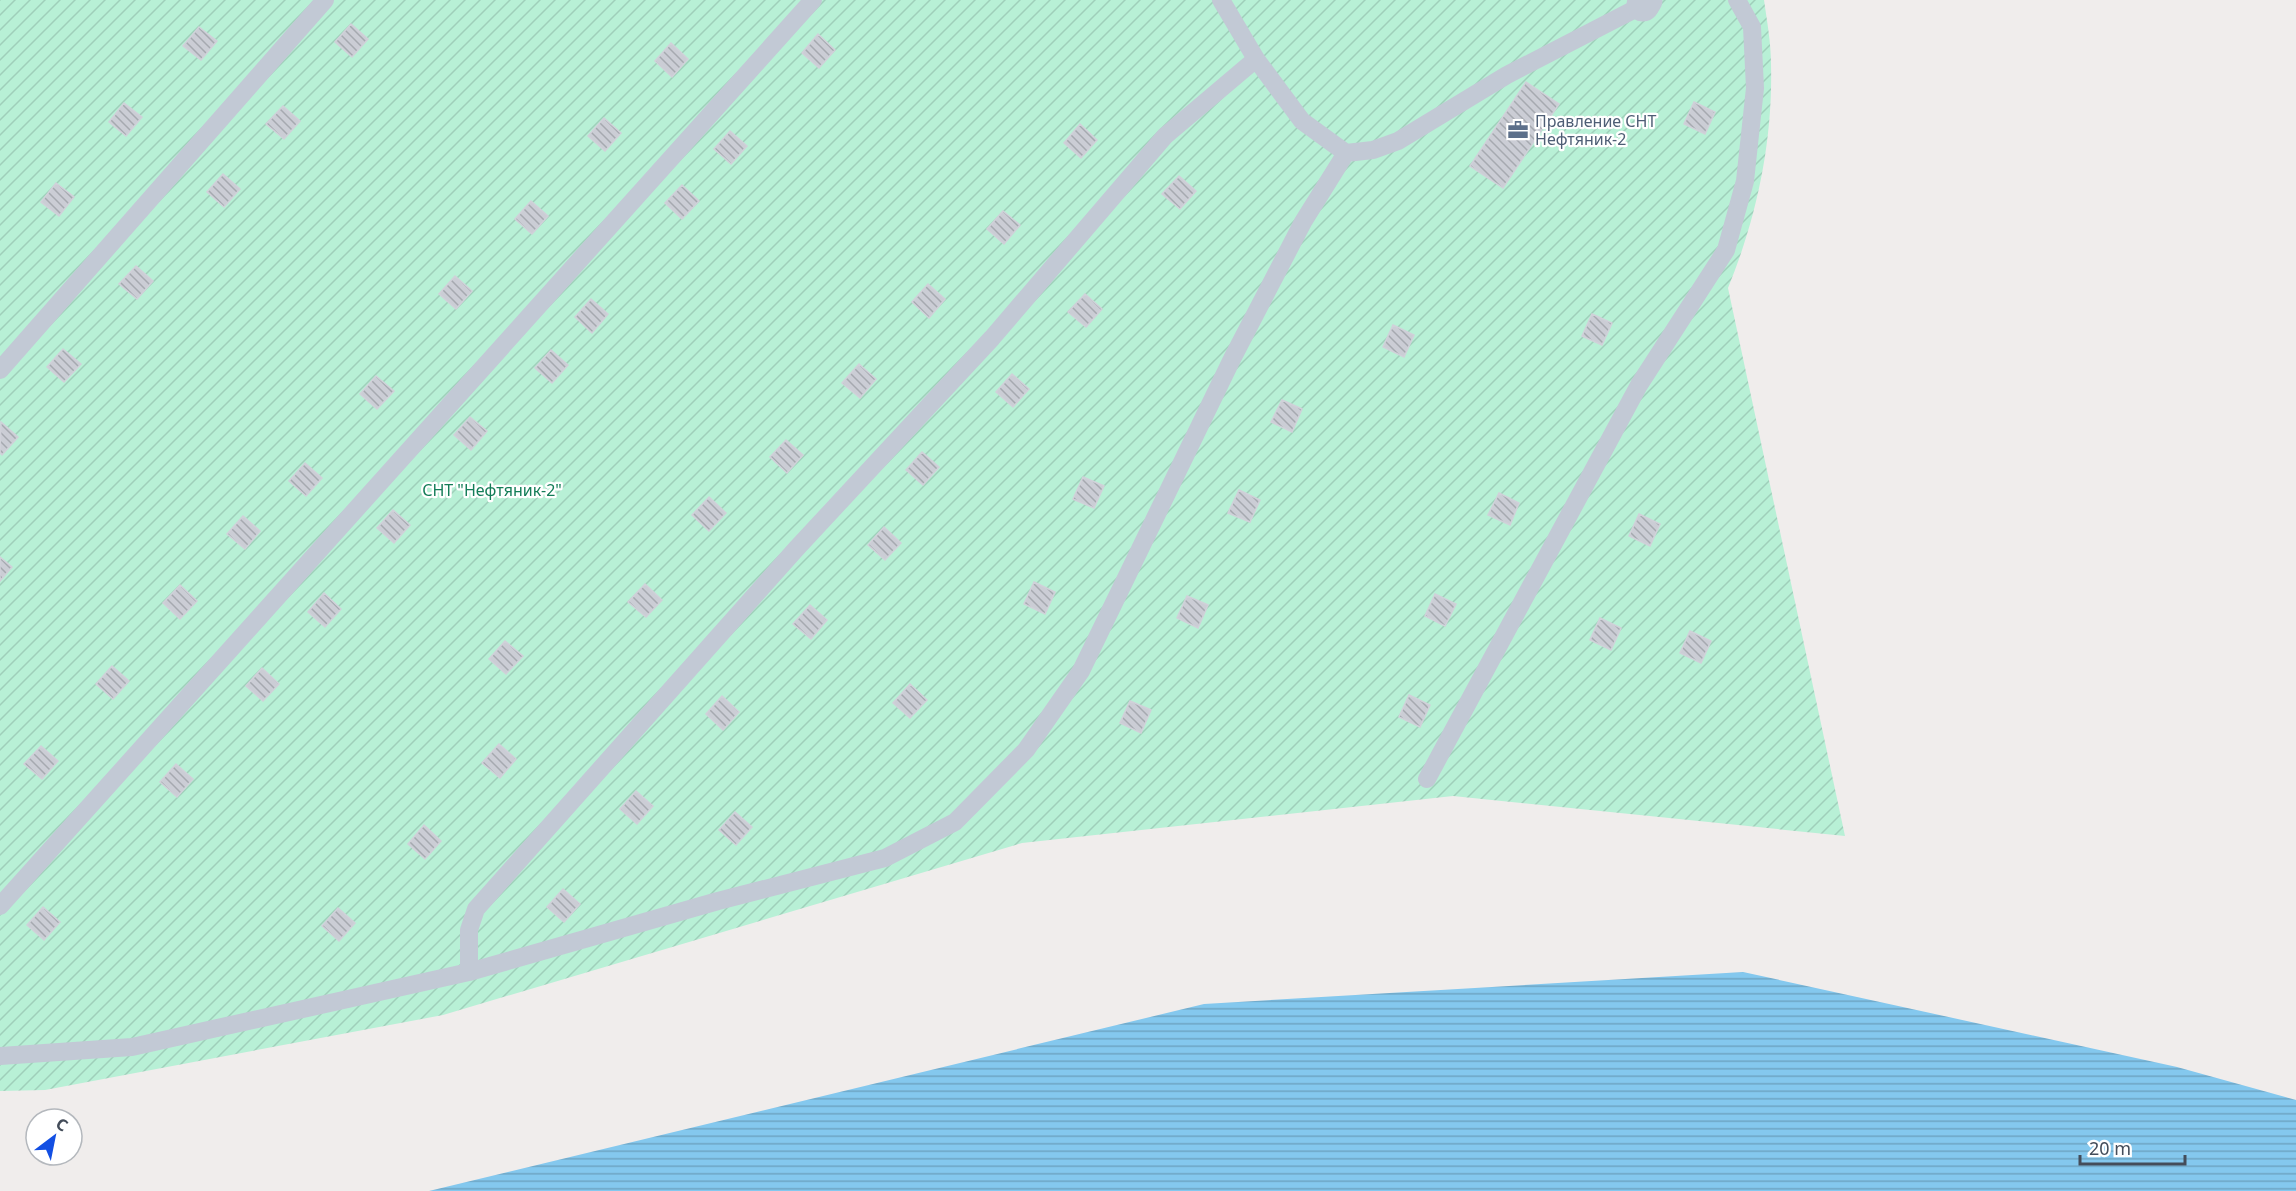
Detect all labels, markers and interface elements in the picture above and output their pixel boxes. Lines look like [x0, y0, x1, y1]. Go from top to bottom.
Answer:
place label: Правление СНТ Нефтяник-2 [1535, 110, 1656, 150]
office icon: Правление СНТ Нефтяник-2 [1506, 118, 1530, 142]
park label: СНТ "Нефтяник-2" [422, 479, 562, 501]
north arrow [24, 1107, 84, 1167]
text: С [52, 1112, 72, 1136]
scale bar [2080, 1128, 2185, 1166]
text: 20 m [2089, 1136, 2131, 1160]

